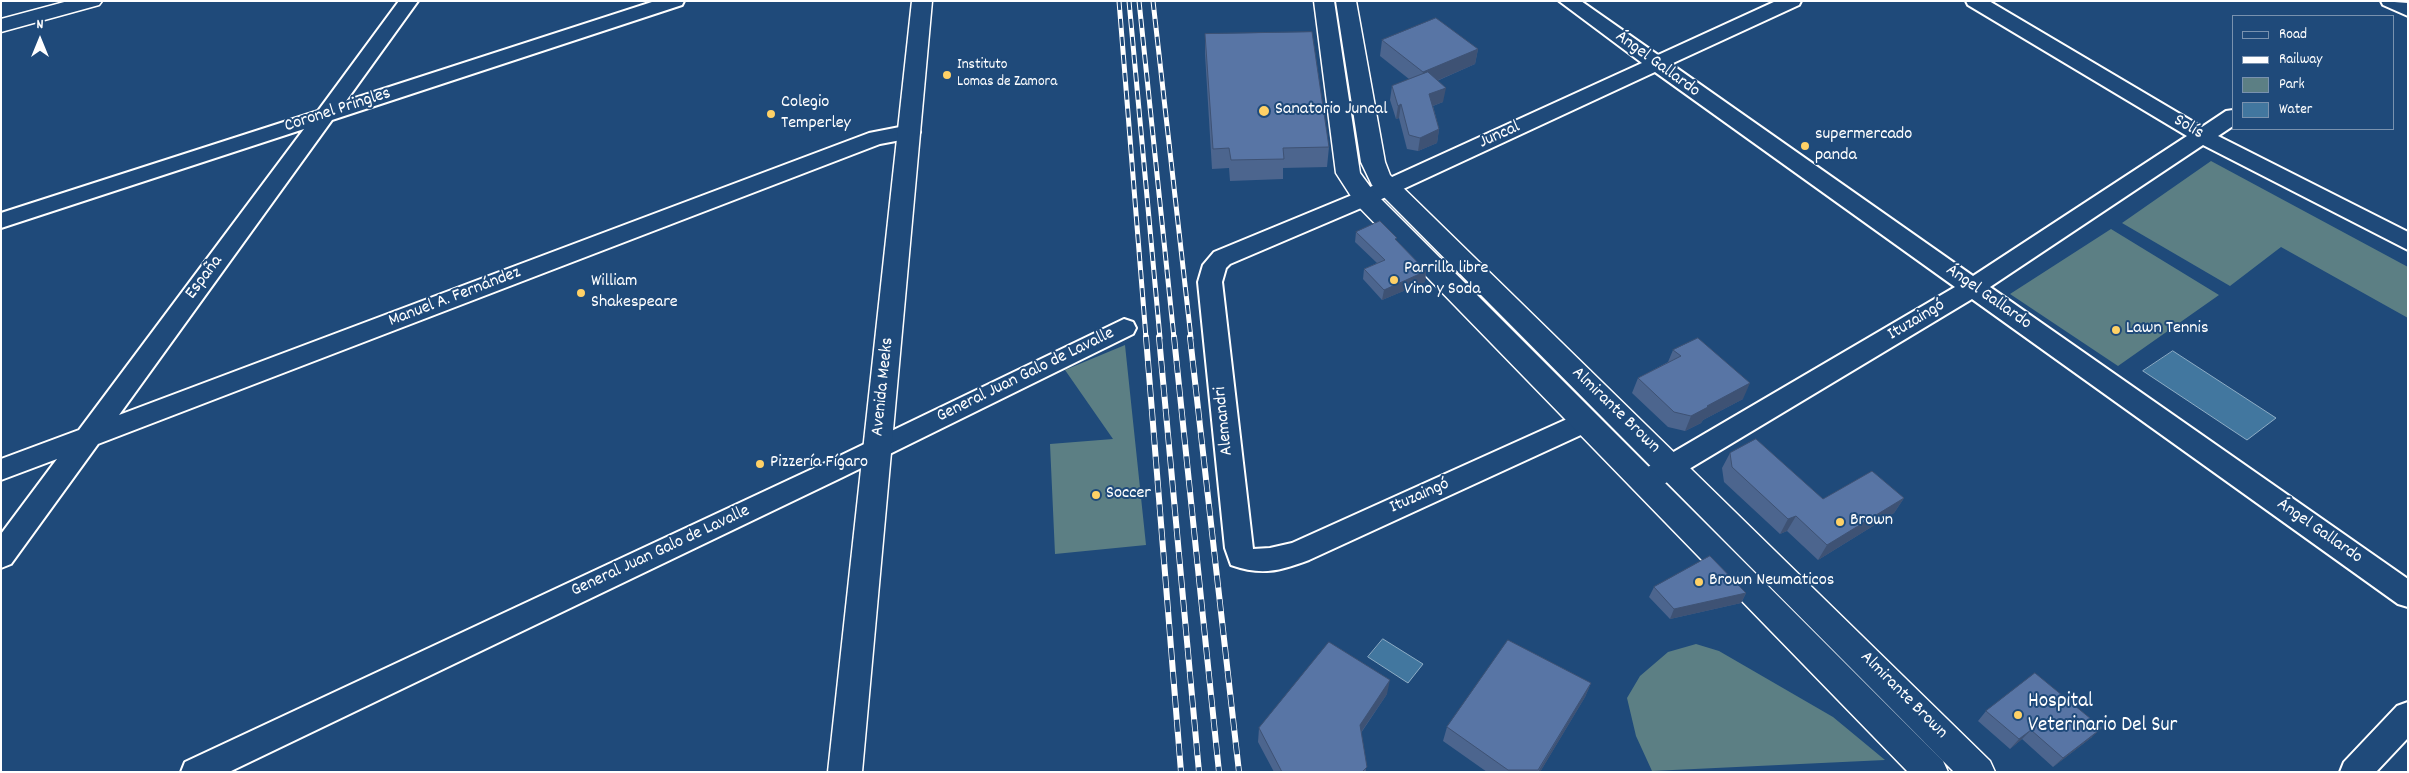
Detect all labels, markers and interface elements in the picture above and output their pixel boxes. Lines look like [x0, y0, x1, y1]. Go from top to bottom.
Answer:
north arrow [15, 15, 65, 65]
text: N [37, 15, 43, 35]
legend [2232, 15, 2394, 130]
text: Road [2279, 24, 2307, 46]
street label: Ángel Gallardo [1610, 27, 1704, 103]
text: Railway [2279, 49, 2322, 71]
place label: Instituto Lomas de Zamora [957, 57, 1057, 92]
marker: Instituto Lomas de Zamora [941, 69, 953, 81]
text: Park [2279, 74, 2305, 96]
street label: Coronel Pringles [282, 84, 394, 138]
place label: Colegio Temperley [781, 93, 851, 136]
text: Water [2279, 99, 2312, 121]
place label: Sanatorio Juncal [1275, 100, 1387, 122]
marker: Sanatorio Juncal [1257, 104, 1271, 118]
marker: Colegio Temperley [765, 108, 777, 120]
street label: Solís [2169, 111, 2207, 145]
street label: Juncal [1476, 117, 1524, 155]
place label: supermercado panda [1815, 125, 1912, 168]
marker: supermercado panda [1799, 140, 1811, 152]
street label: España [182, 252, 228, 304]
place label: Parrilla libre Vino y Soda [1404, 259, 1488, 302]
street label: Ángel Gallardo [1941, 261, 2035, 335]
street label: Manuel A. Fernández [386, 263, 524, 333]
place label: William Shakespeare [591, 272, 678, 314]
marker: Parrilla libre Vino y Soda [1388, 274, 1400, 286]
marker: William Shakespeare [575, 287, 587, 299]
street label: Ituzaingó [1885, 296, 1949, 346]
place label: Lawn Tennis [2126, 319, 2208, 341]
street label: General Juan Galo de Lavalle [934, 324, 1118, 428]
marker: Lawn Tennis [2110, 324, 2122, 336]
street label: Avenida Meeks [868, 337, 900, 437]
street label: Almirante Brown [1566, 363, 1664, 459]
street label: Alemandri [1211, 385, 1239, 457]
place label: Pizzería Fígaro [770, 453, 868, 475]
marker: Pizzería Fígaro [754, 458, 766, 470]
street label: Ituzaingó [1387, 474, 1453, 520]
place label: Soccer [1106, 484, 1151, 506]
marker: Soccer [1090, 489, 1102, 501]
street label: Ángel Gallardo [2272, 495, 2366, 569]
street label: General Juan Galo de Lavalle [568, 501, 754, 603]
place label: Brown [1850, 511, 1893, 533]
marker: Brown [1834, 516, 1846, 528]
place label: Brown Neumaticos [1709, 571, 1834, 593]
marker: Brown Neumaticos [1693, 576, 1705, 588]
street label: Almirante Brown [1855, 648, 1951, 744]
place label: Hospital Veterinario Del Sur [2028, 690, 2177, 740]
marker: Hospital Veterinario Del Sur [2012, 709, 2024, 721]

